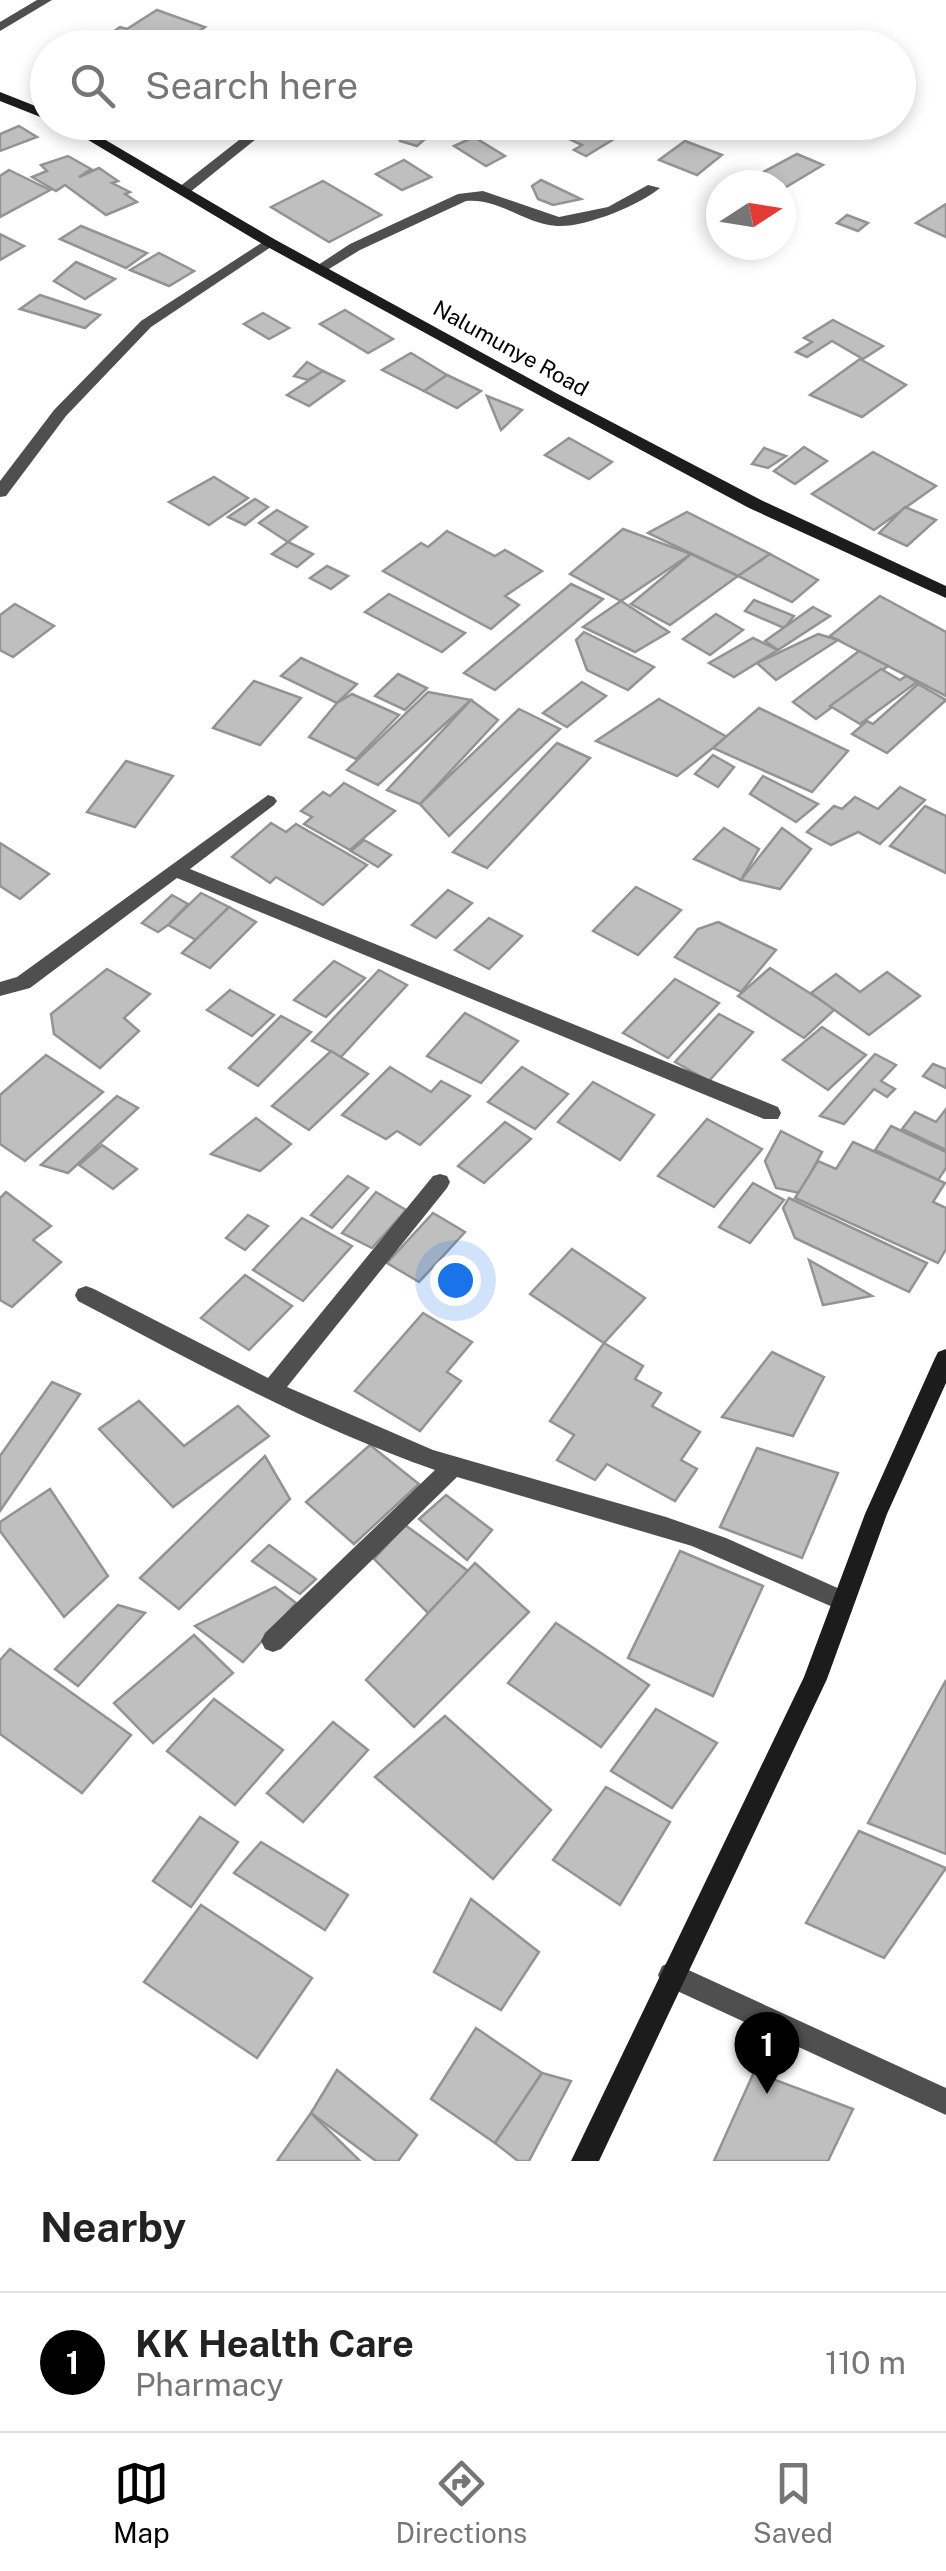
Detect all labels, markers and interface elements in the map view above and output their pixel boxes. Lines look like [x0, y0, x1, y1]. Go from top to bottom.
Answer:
search box [30, 30, 916, 140]
icon: search [65, 58, 120, 113]
text: Search here [145, 63, 358, 108]
north arrow [706, 170, 796, 260]
street label: Nalumunye Road [429, 295, 593, 401]
your location [430, 1255, 481, 1306]
pin: 1 [734, 2012, 800, 2094]
text: Nearby [40, 2202, 186, 2251]
text: KK Health Care [135, 2321, 414, 2366]
text: 1 [66, 2344, 79, 2381]
text: 110 m [825, 2344, 906, 2381]
text: Pharmacy [135, 2366, 284, 2403]
tab: Map [113, 2456, 170, 2549]
tab: Directions [396, 2456, 527, 2549]
tab: Saved [753, 2456, 833, 2549]

